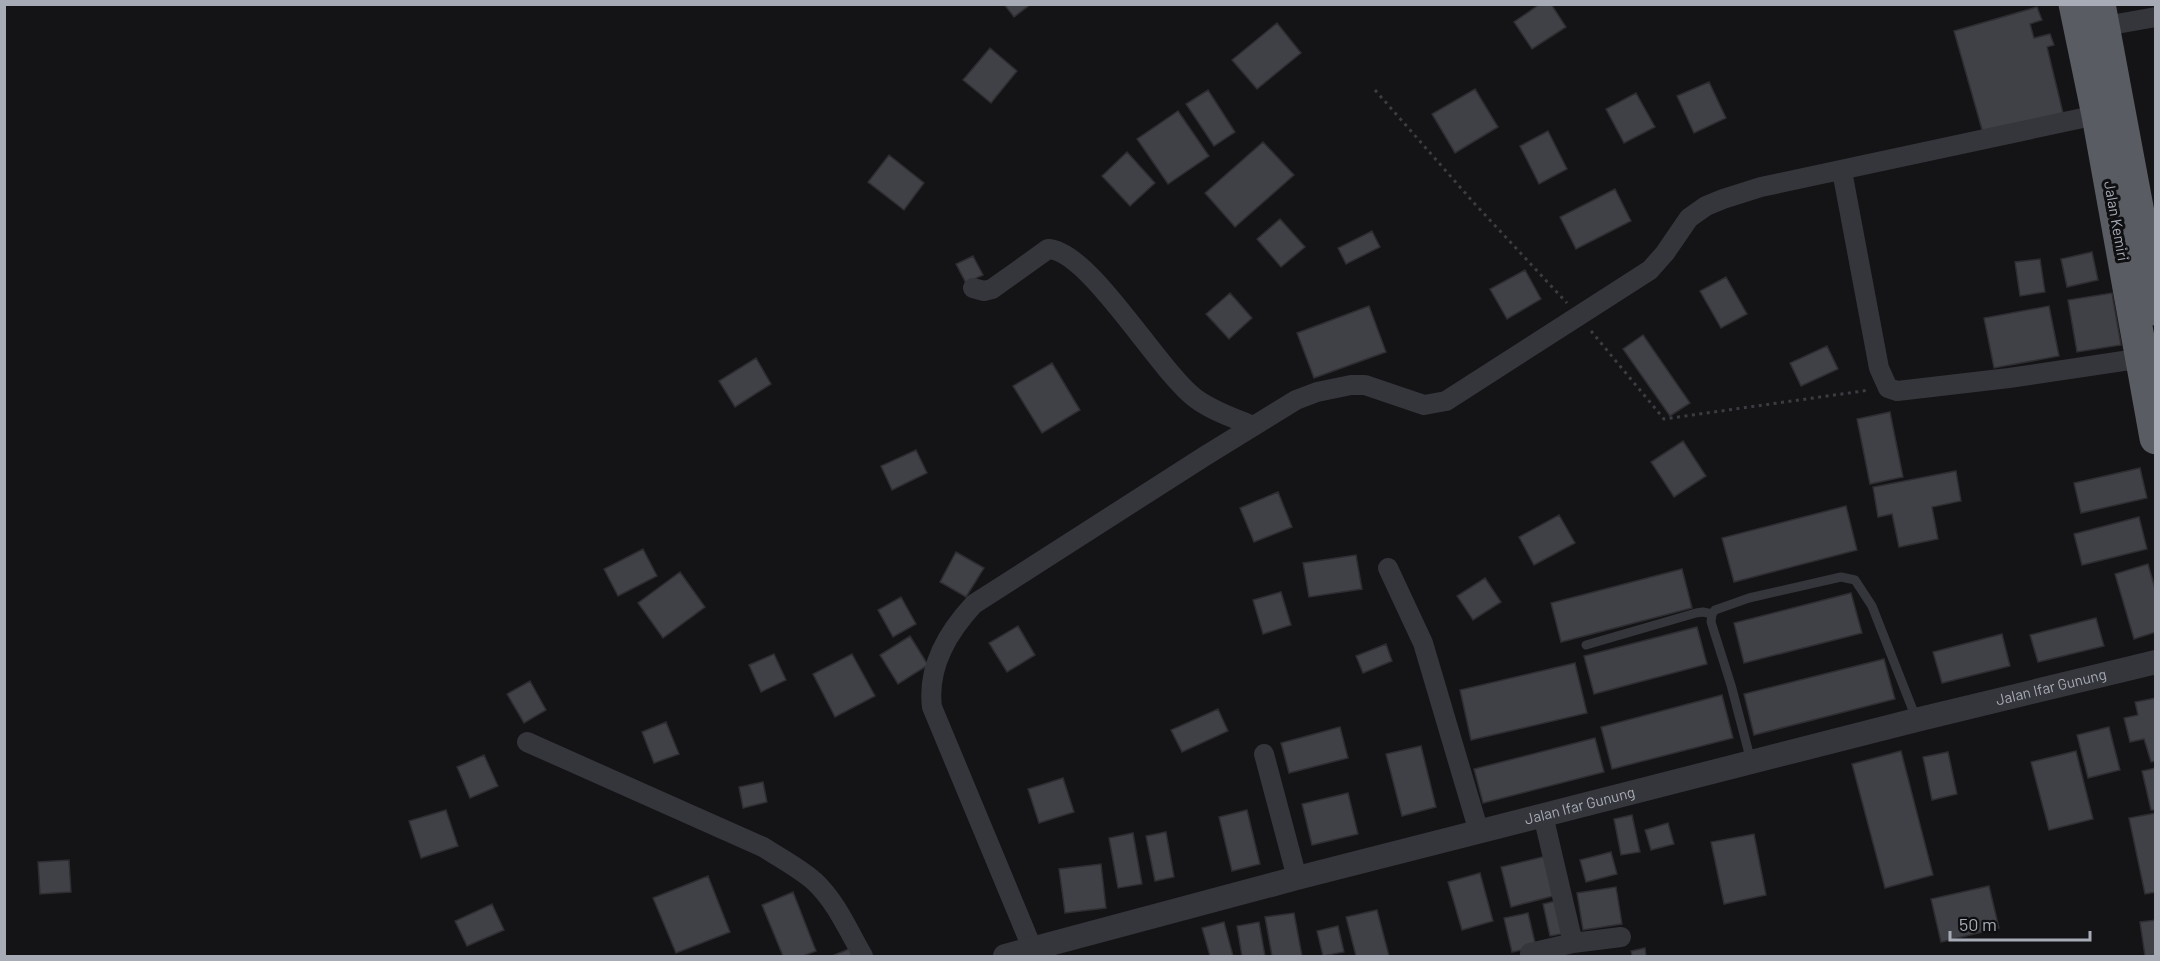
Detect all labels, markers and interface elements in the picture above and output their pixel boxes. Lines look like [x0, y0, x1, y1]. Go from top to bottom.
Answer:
street label: Jalan Kemiri [2101, 179, 2133, 262]
street label: Jalan Ifar Gunung [1994, 664, 2108, 708]
street label: Jalan Ifar Gunung [1522, 782, 1637, 828]
scale bar [1950, 904, 2090, 942]
text: 50 m [1959, 913, 1997, 935]

